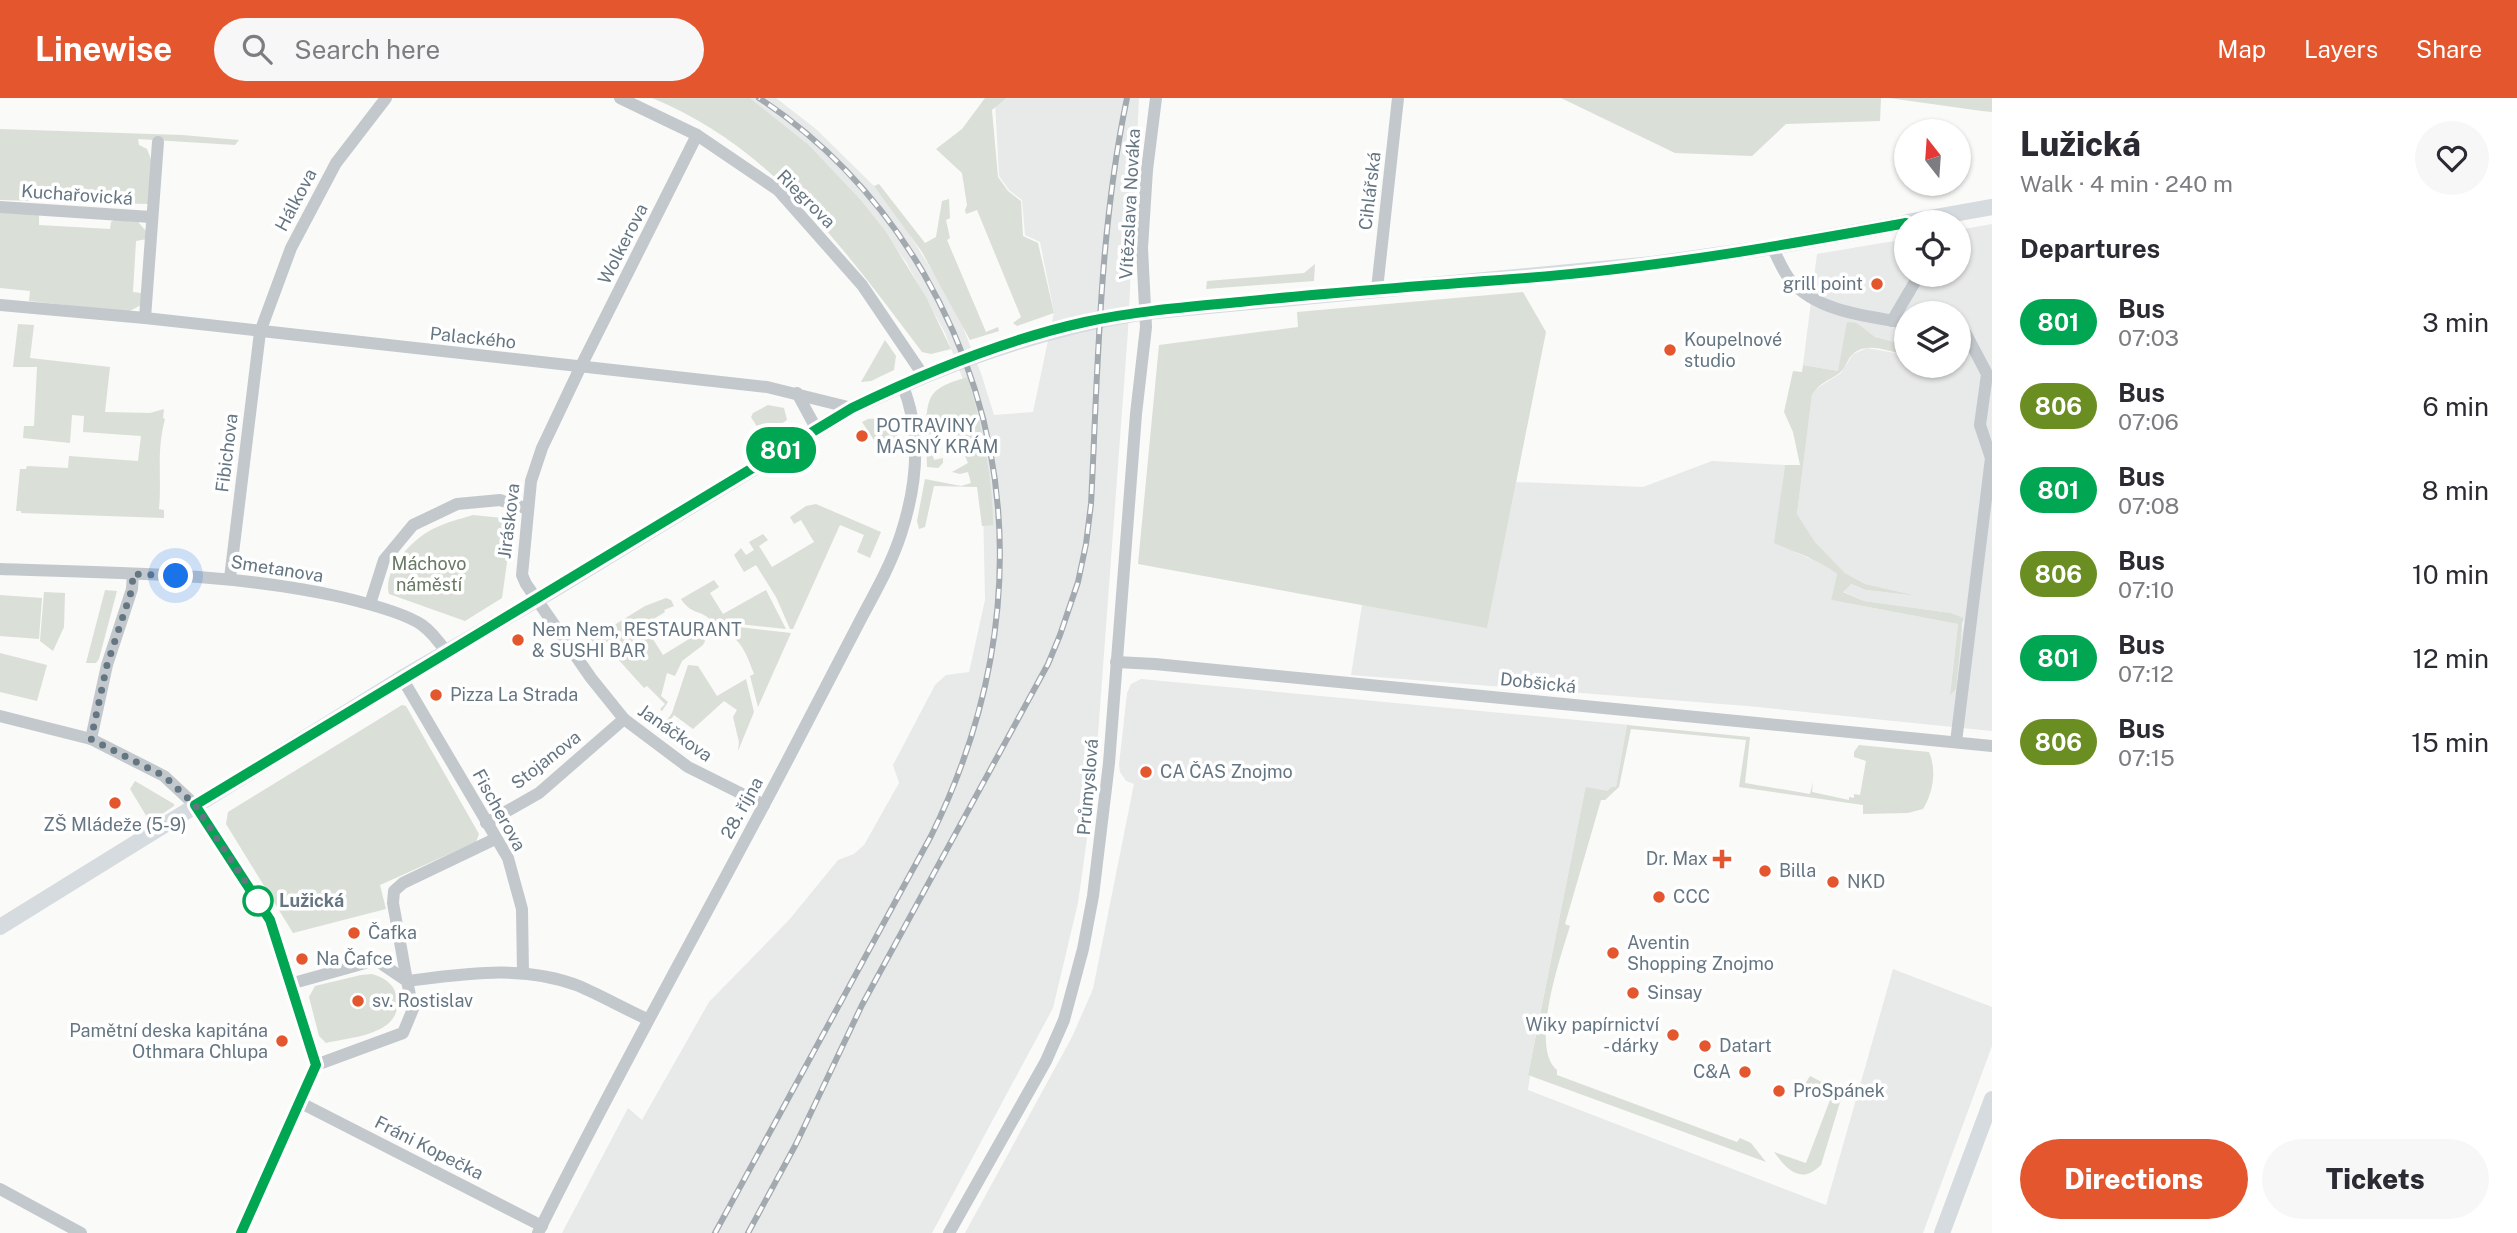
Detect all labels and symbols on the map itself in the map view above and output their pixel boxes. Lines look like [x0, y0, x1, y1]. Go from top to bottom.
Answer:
north arrow [1894, 119, 1970, 196]
street label: Vítězslava Nováka [1115, 128, 1144, 280]
street label: Cihlářská [1354, 151, 1385, 231]
street label: Hálkova [270, 165, 321, 235]
street label: Riegrova [773, 165, 840, 232]
street label: Kuchařovická [20, 180, 134, 209]
street label: Wolkerova [593, 200, 652, 288]
place label: grill point [1783, 273, 1863, 294]
marker: grill point [1869, 276, 1885, 292]
street label: Palackého [429, 323, 517, 352]
place label: Koupelnové studio [1684, 329, 1782, 371]
marker: Koupelnové studio [1662, 342, 1678, 358]
street label: Fibichova [211, 412, 242, 494]
place label: POTRAVINY MASNÝ KRÁM [876, 415, 998, 457]
line badge: 801 [741, 427, 821, 473]
marker: POTRAVINY MASNÝ KRÁM [854, 428, 870, 444]
street label: Jiráskova [493, 482, 524, 560]
street label: Smetanova [229, 551, 325, 586]
park label: Máchovo náměstí [392, 553, 466, 595]
your location [158, 558, 193, 593]
place label: Nem Nem, RESTAURANT & SUSHI BAR [532, 619, 742, 661]
marker: Nem Nem, RESTAURANT & SUSHI BAR [510, 632, 526, 648]
street label: Dobšická [1499, 668, 1577, 697]
place label: Pizza La Strada [450, 684, 578, 705]
marker: Pizza La Strada [428, 687, 444, 703]
street label: Janáčkova [634, 699, 716, 766]
street label: Stojanova [507, 726, 585, 793]
street label: Průmyslová [1073, 738, 1102, 836]
place label: CA ČAS Znojmo [1160, 761, 1293, 782]
marker: CA ČAS Znojmo [1138, 764, 1154, 780]
street label: Fischerova [468, 765, 530, 854]
street label: 28. října [716, 773, 767, 842]
marker: ZŠ Mládeže (5-9) [107, 795, 123, 811]
place label: ZŠ Mládeže (5-9) [43, 814, 187, 835]
place label: Dr. Max [1646, 848, 1708, 869]
marker: Dr. Max [1714, 851, 1730, 867]
place label: Billa [1779, 860, 1816, 881]
marker: Billa [1757, 863, 1773, 879]
place label: NKD [1847, 871, 1885, 892]
marker: NKD [1825, 874, 1841, 890]
marker: Lužická [243, 886, 273, 916]
place label: CCC [1673, 886, 1710, 907]
marker: CCC [1651, 889, 1667, 905]
place label: Lužická [279, 890, 344, 911]
place label: Čafka [368, 922, 417, 943]
marker: Čafka [346, 925, 362, 941]
place label: Aventin Shopping Znojmo [1627, 932, 1774, 974]
marker: Aventin Shopping Znojmo [1605, 945, 1621, 961]
place label: Na Čafce [316, 948, 393, 969]
marker: Na Čafce [294, 951, 310, 967]
place label: Sinsay [1647, 982, 1703, 1003]
marker: Sinsay [1625, 985, 1641, 1001]
place label: sv. Rostislav [372, 990, 473, 1011]
marker: sv. Rostislav [350, 993, 366, 1009]
place label: Wiky papírnictví - dárky [1526, 1014, 1660, 1056]
place label: Pamětní deska kapitána Othmara Chlupa [69, 1020, 268, 1062]
marker: Wiky papírnictví - dárky [1665, 1027, 1681, 1043]
marker: Pamětní deska kapitána Othmara Chlupa [274, 1033, 290, 1049]
place label: Datart [1719, 1035, 1772, 1056]
marker: Datart [1697, 1038, 1713, 1054]
place label: C&A [1693, 1061, 1731, 1082]
marker: C&A [1737, 1064, 1753, 1080]
place label: ProSpánek [1793, 1080, 1885, 1101]
marker: ProSpánek [1771, 1083, 1787, 1099]
street label: Fráni Kopečka [371, 1111, 487, 1184]

